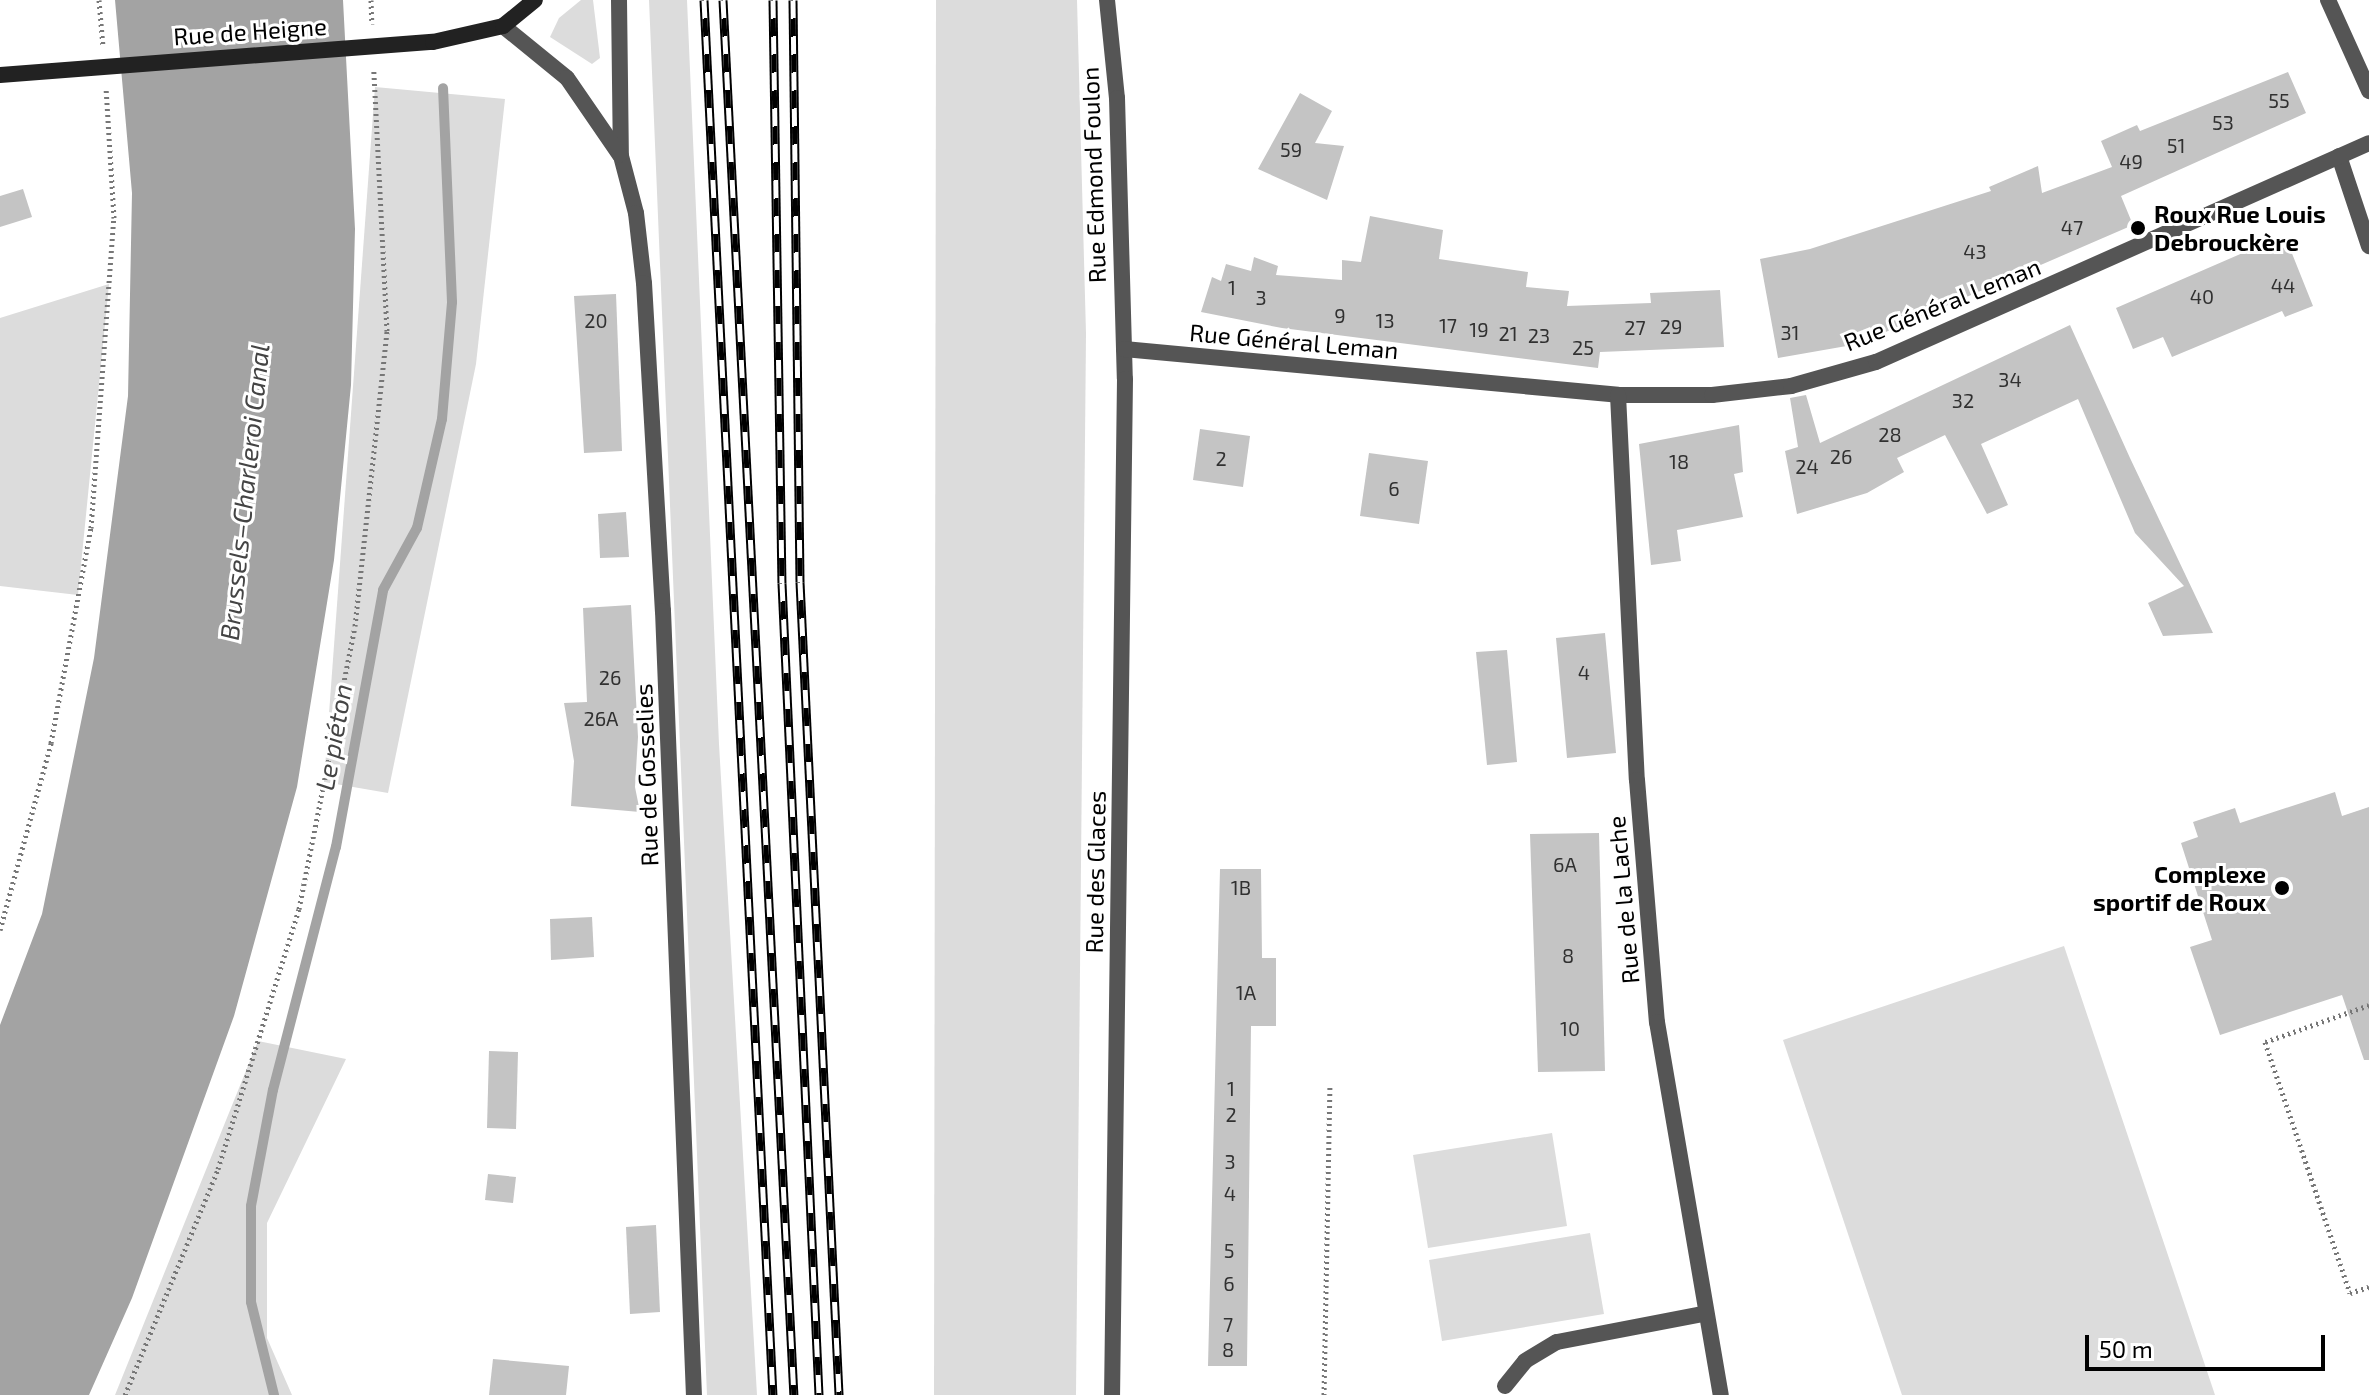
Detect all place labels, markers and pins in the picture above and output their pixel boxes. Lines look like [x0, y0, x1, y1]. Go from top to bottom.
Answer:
place label: Roux Rue Louis Debrouckère [2154, 200, 2326, 256]
marker: Roux Rue Louis Debrouckère [2129, 219, 2147, 237]
place label: Complexe sportif de Roux [2093, 860, 2266, 916]
marker: Complexe sportif de Roux [2273, 879, 2291, 897]

